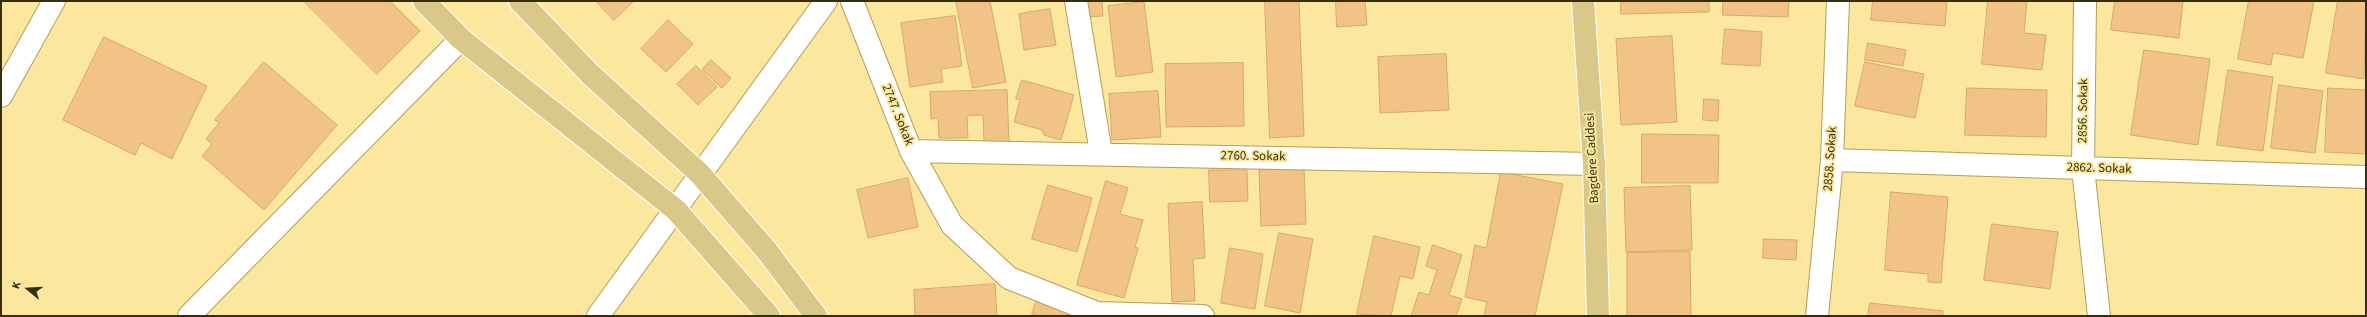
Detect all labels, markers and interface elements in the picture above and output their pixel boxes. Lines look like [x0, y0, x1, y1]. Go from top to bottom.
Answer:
street label: 2856. Sokak [2076, 78, 2092, 144]
street label: 2747. Sokak [878, 82, 916, 148]
street label: Bagdere Caddesi [1583, 112, 1603, 204]
street label: 2858. Sokak [1821, 126, 1841, 192]
street label: 2760. Sokak [1220, 149, 1286, 165]
street label: 2862. Sokak [2066, 160, 2132, 178]
north arrow [8, 269, 48, 309]
text: K [8, 280, 24, 291]

